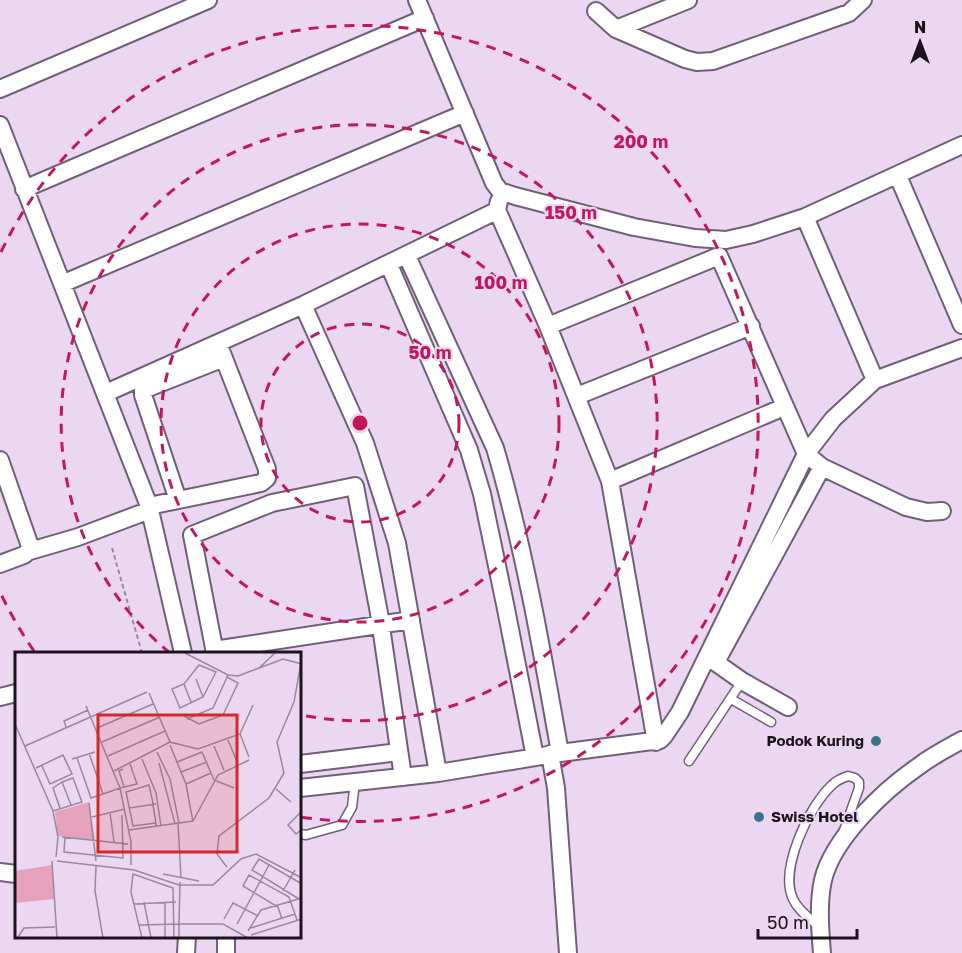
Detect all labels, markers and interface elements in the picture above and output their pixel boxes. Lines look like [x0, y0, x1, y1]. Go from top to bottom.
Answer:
north arrow [890, 12, 950, 72]
text: N [914, 17, 926, 37]
text: 200 m [614, 130, 668, 152]
text: 150 m [545, 201, 597, 223]
text: 100 m [475, 271, 527, 293]
text: 50 m [409, 341, 451, 363]
centre of rings [350, 413, 370, 433]
inset map [15, 652, 302, 938]
place label: Podok Kuring [767, 731, 864, 749]
marker: Podok Kuring [869, 734, 883, 748]
place label: Swiss Hotel [771, 807, 858, 825]
marker: Swiss Hotel [752, 810, 766, 824]
scale bar [758, 902, 857, 940]
text: 50 m [767, 911, 809, 933]

